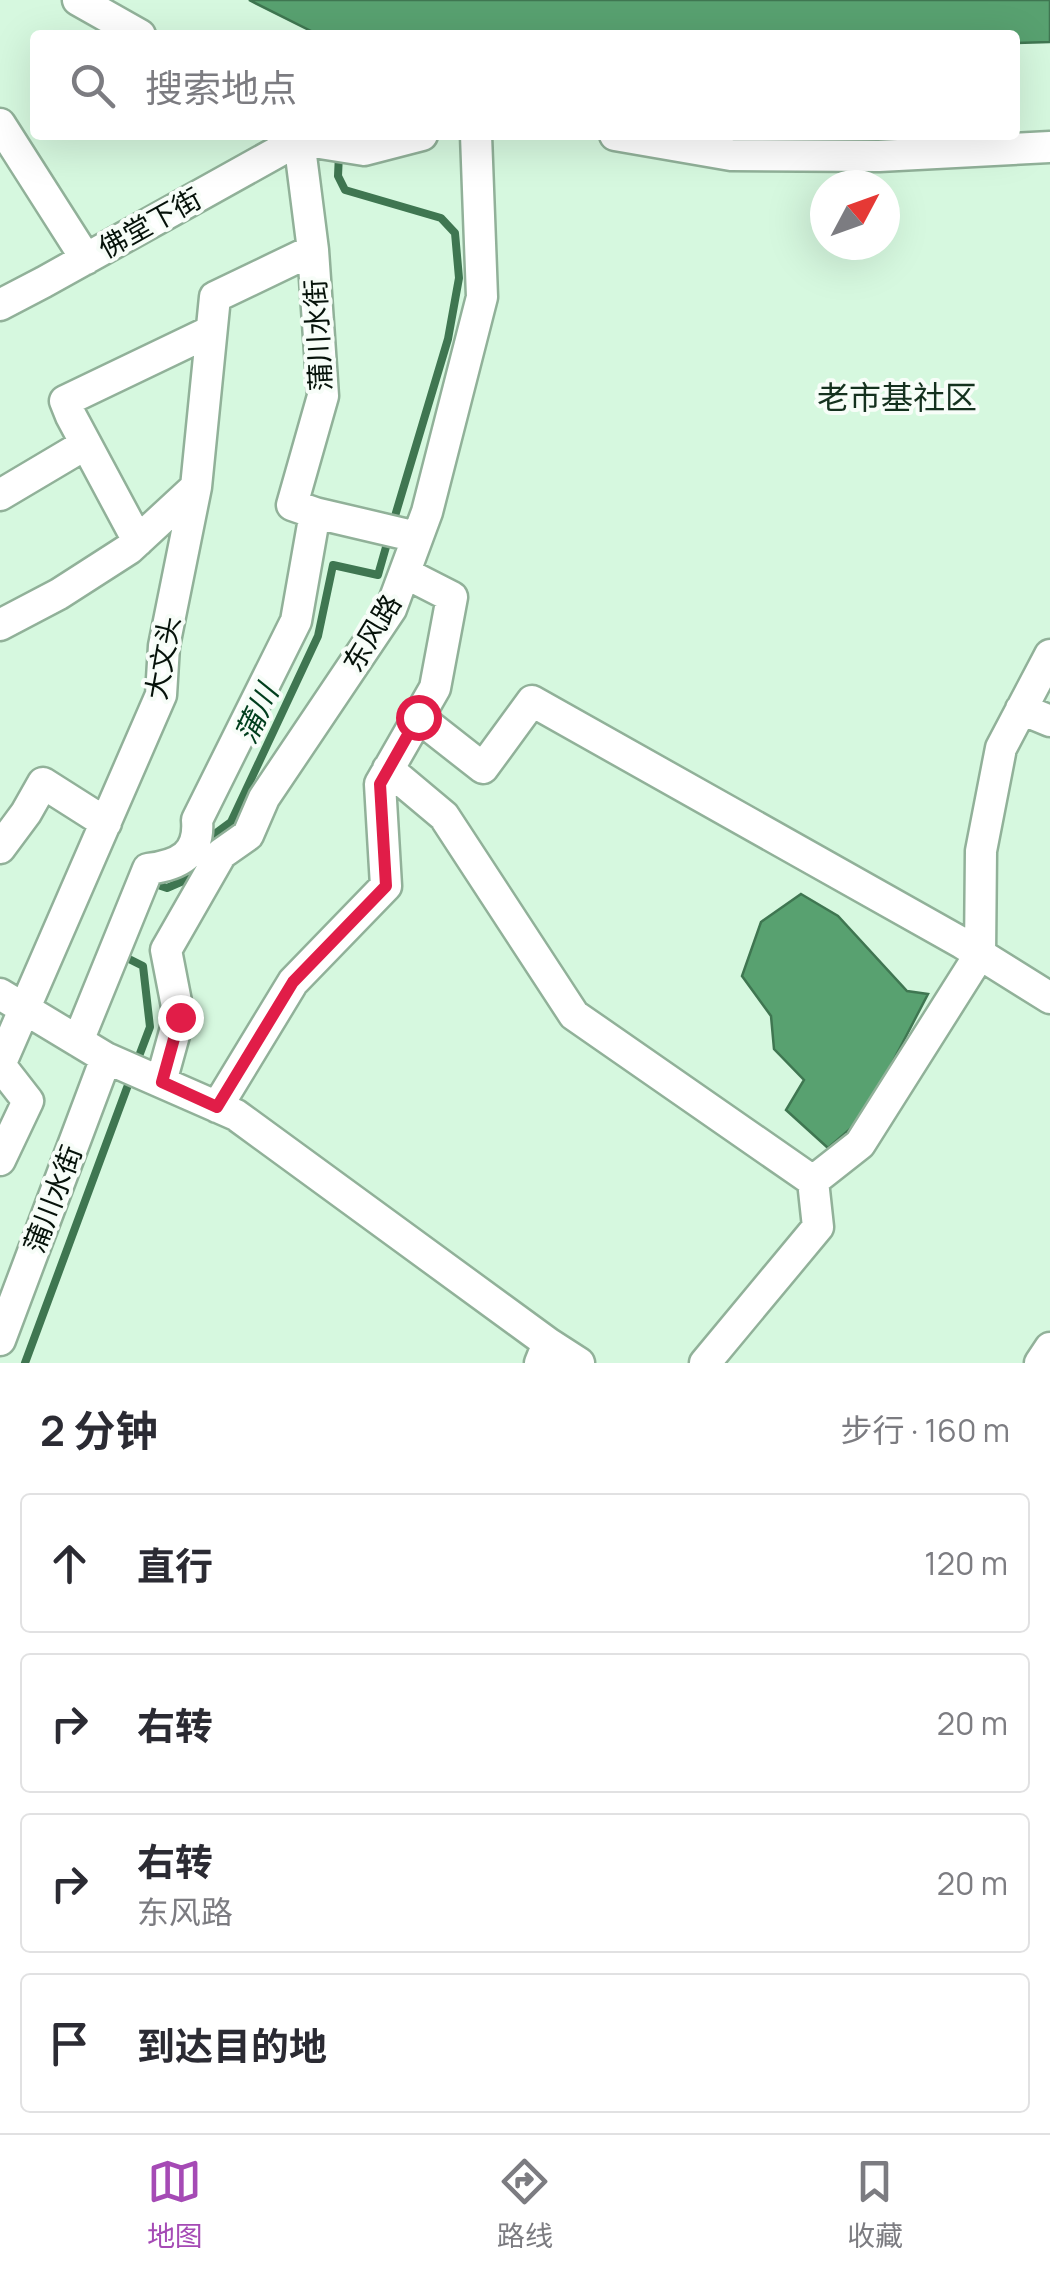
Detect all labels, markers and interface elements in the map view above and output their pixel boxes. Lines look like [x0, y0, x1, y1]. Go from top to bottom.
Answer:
search box [30, 30, 1020, 140]
icon: search [65, 58, 120, 113]
text: 搜索地点 [145, 61, 297, 113]
north arrow [810, 170, 900, 260]
street label: 佛堂下街 [91, 178, 208, 266]
street label: 蒲川水街 [295, 278, 339, 392]
district label: 老市基社区 [817, 375, 977, 419]
street label: 东风路 [333, 587, 409, 678]
street label: 大文头 [136, 613, 188, 702]
water label: 蒲川 [224, 675, 288, 749]
route start [396, 695, 442, 741]
route end [158, 995, 204, 1041]
street label: 蒲川水街 [14, 1140, 90, 1258]
text: 2 分钟 [40, 1401, 157, 1459]
text: 步行 · 160 m [841, 1408, 1010, 1452]
icon: ahead [42, 1536, 97, 1591]
text: 直行 [137, 1539, 213, 1591]
text: 120 m [924, 1541, 1008, 1585]
icon: right [42, 1696, 97, 1751]
text: 右转 [137, 1699, 213, 1751]
text: 20 m [937, 1701, 1008, 1745]
text: 右转 [137, 1835, 213, 1887]
icon: right [42, 1856, 97, 1911]
text: 20 m [937, 1861, 1008, 1905]
text: 东风路 [137, 1890, 233, 1934]
icon: arrive [42, 2016, 97, 2071]
text: 到达目的地 [137, 2019, 327, 2071]
tab: 地图 [147, 2154, 203, 2254]
tab: 路线 [497, 2154, 553, 2254]
tab: 收藏 [847, 2154, 903, 2254]

